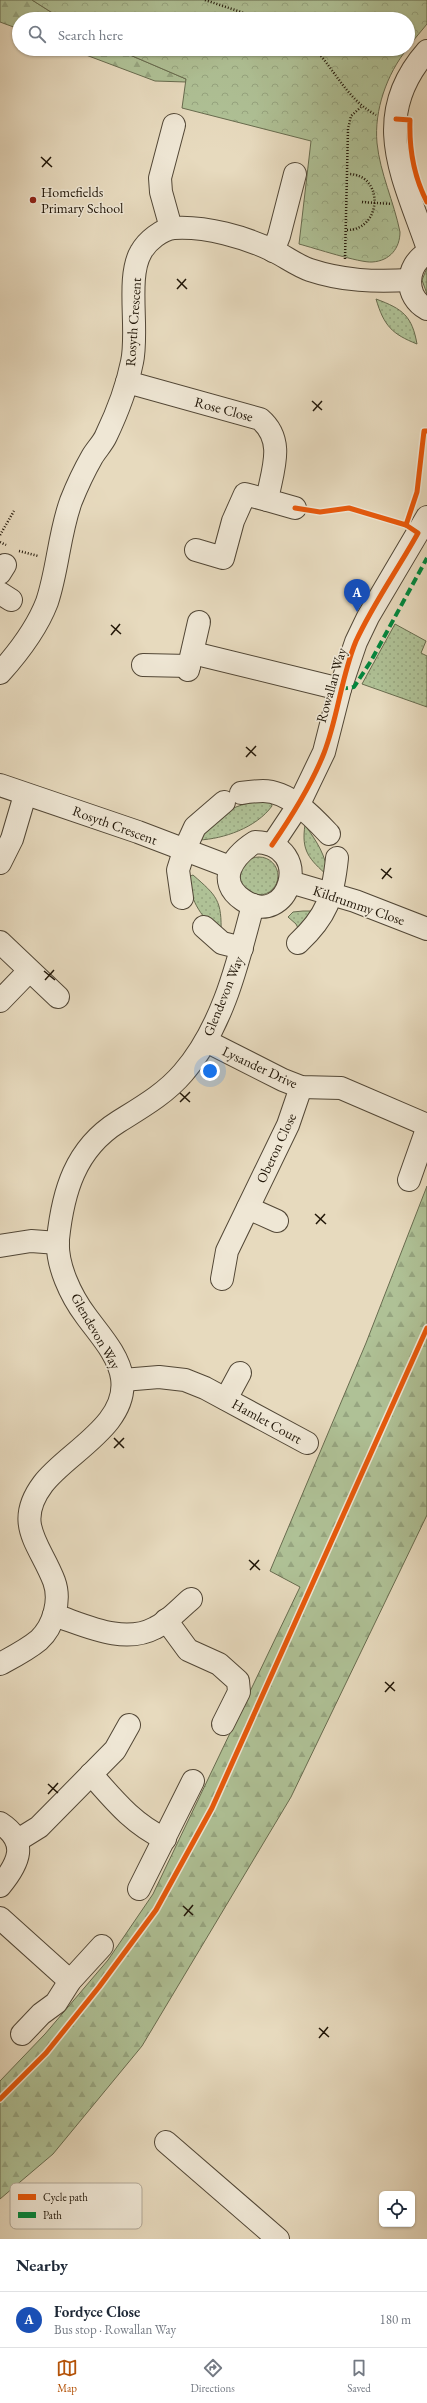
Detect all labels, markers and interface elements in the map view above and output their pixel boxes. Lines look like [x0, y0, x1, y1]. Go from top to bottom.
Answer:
search box [12, 12, 415, 56]
icon: search [26, 23, 48, 45]
text: Search here [58, 25, 123, 44]
place label: Homefields Primary School [41, 183, 124, 217]
marker: Homefields Primary School [28, 195, 38, 205]
street label: Rosyth Crescent [121, 276, 145, 367]
street label: Rose Close [193, 393, 256, 426]
pin: A [344, 579, 370, 612]
street label: Rowallan Way [312, 645, 351, 725]
street label: Rosyth Crescent [70, 801, 161, 849]
street label: Kildrummy Close [311, 881, 408, 929]
street label: Glendevon Way [199, 952, 248, 1039]
street label: Lysander Drive [219, 1042, 301, 1093]
your location [200, 1061, 220, 1081]
street label: Oberon Close [252, 1110, 300, 1186]
street label: Glendevon Way [67, 1290, 125, 1373]
street label: Hamlet Court [229, 1394, 306, 1448]
legend [10, 2183, 142, 2229]
text: Cycle path [43, 2190, 88, 2204]
map controls [379, 2191, 415, 2227]
button: locate [379, 2191, 415, 2227]
text: Path [43, 2208, 62, 2222]
text: Nearby [16, 2254, 68, 2276]
text: Fordyce Close [54, 2302, 140, 2321]
text: A [24, 2311, 34, 2328]
text: 180 m [380, 2311, 411, 2328]
text: Bus stop · Rowallan Way [54, 2321, 176, 2338]
tab: Map [56, 2357, 78, 2395]
tab: Directions [191, 2357, 235, 2395]
tab: Saved [347, 2357, 371, 2395]

